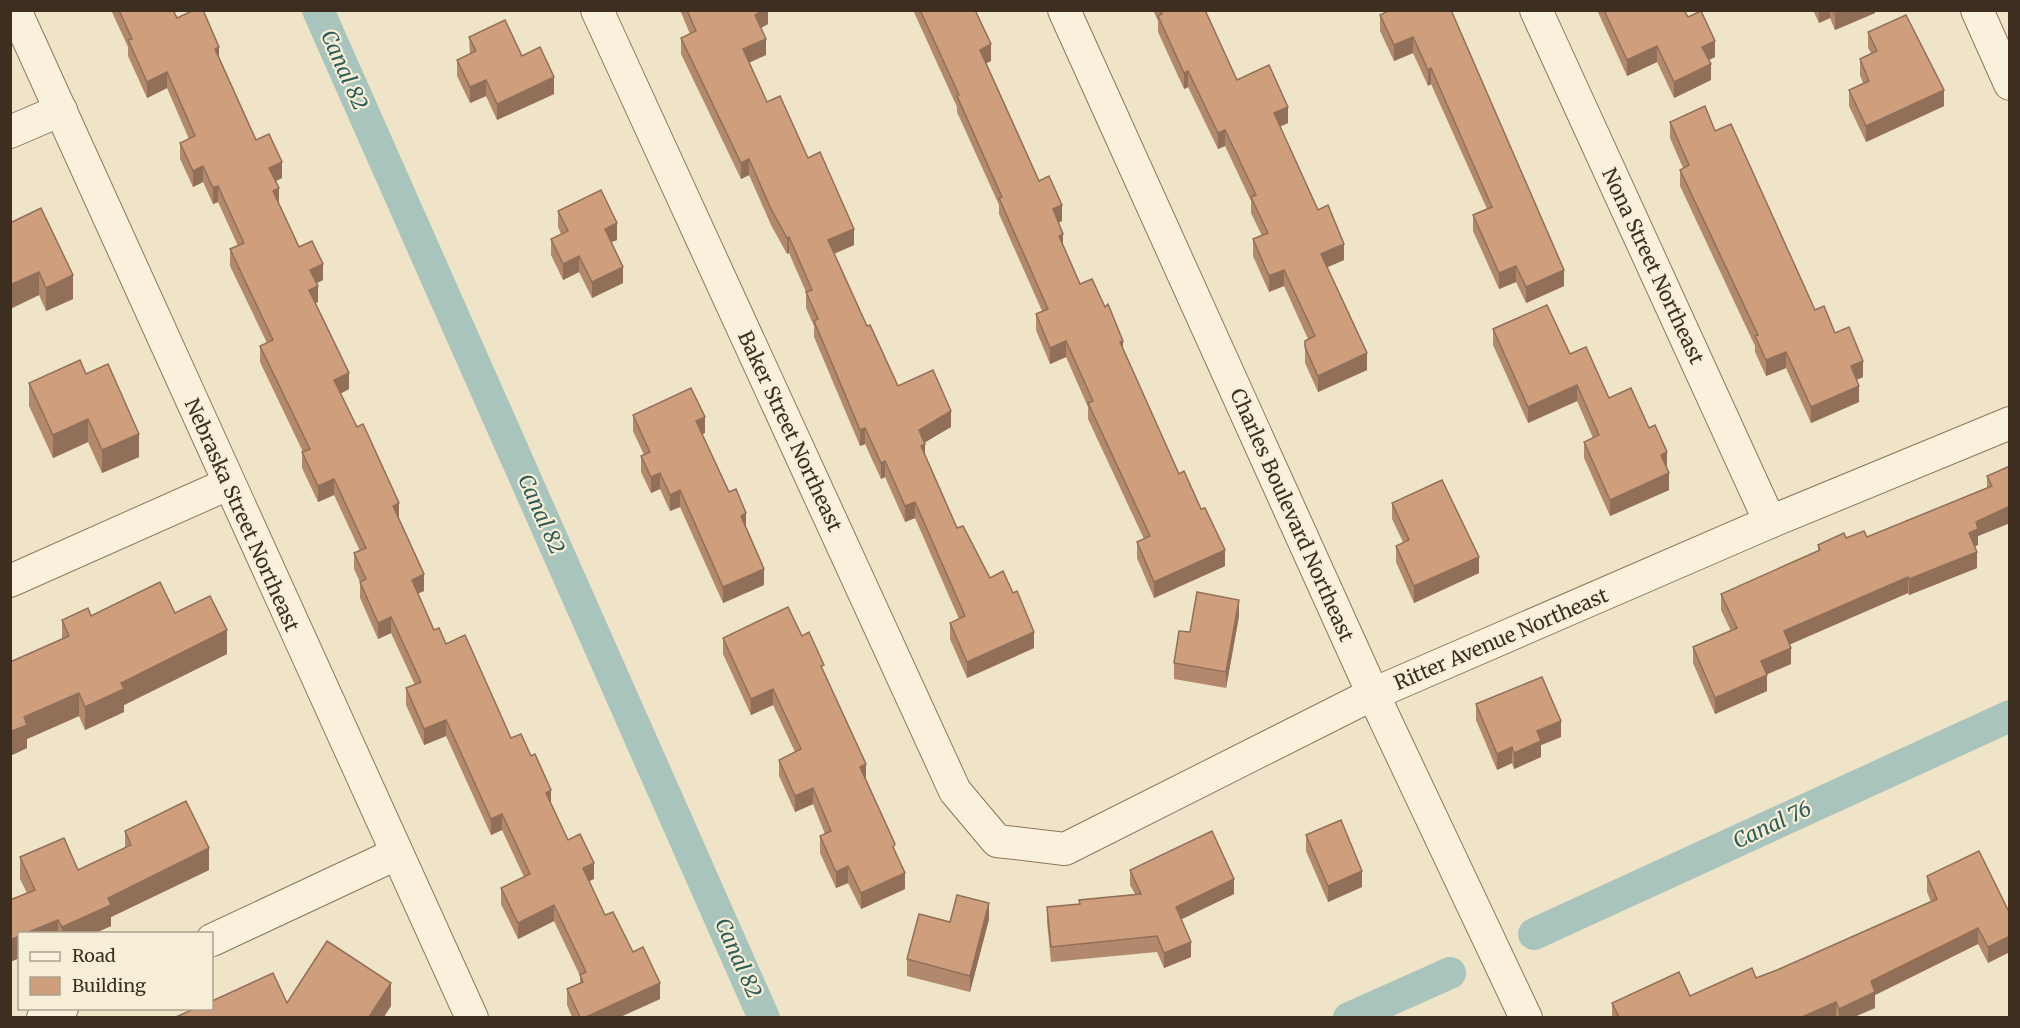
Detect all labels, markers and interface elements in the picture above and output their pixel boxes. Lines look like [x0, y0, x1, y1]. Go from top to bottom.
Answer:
water label: Canal 82 [315, 26, 374, 114]
street label: Nona Street Northeast [1597, 164, 1710, 368]
street label: Baker Street Northeast [733, 326, 848, 535]
street label: Charles Boulevard Northeast [1225, 384, 1360, 645]
street label: Nebraska Street Northeast [180, 394, 305, 635]
water label: Canal 82 [512, 470, 571, 558]
street label: Ritter Avenue Northeast [1390, 582, 1612, 695]
water label: Canal 76 [1728, 795, 1815, 854]
water label: Canal 82 [709, 914, 768, 1002]
legend [18, 932, 213, 1010]
text: Road [72, 944, 116, 967]
text: Building [72, 974, 146, 997]

